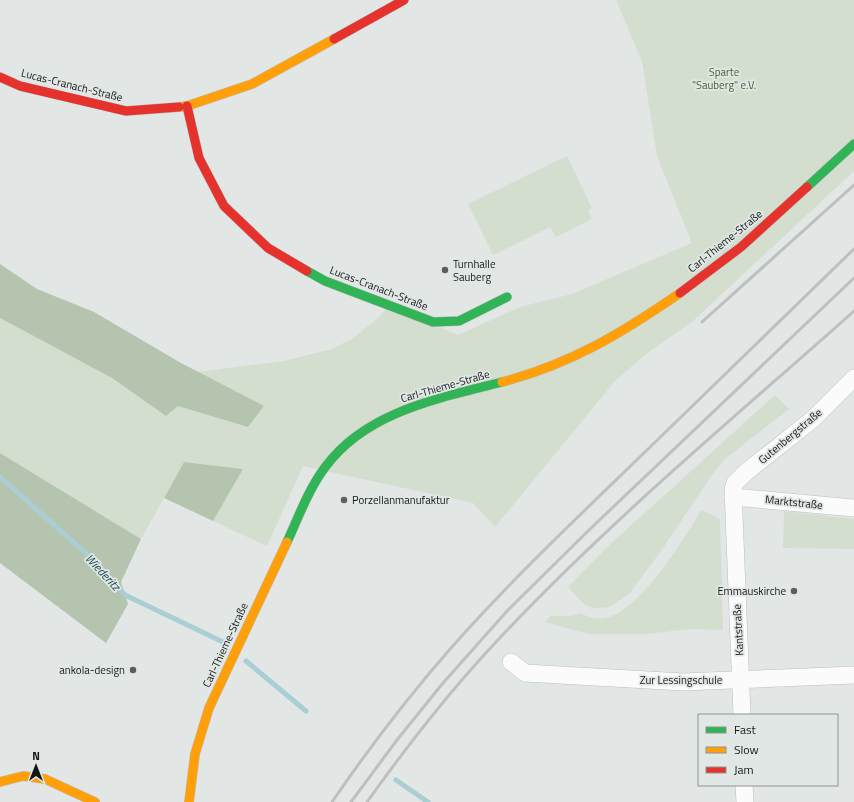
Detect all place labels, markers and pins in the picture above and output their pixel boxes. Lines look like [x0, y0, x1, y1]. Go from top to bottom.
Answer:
place label: Turnhalle Sauberg [453, 256, 496, 285]
marker: Turnhalle Sauberg [440, 265, 450, 275]
place label: Porzellanmanufaktur [352, 492, 450, 508]
marker: Porzellanmanufaktur [339, 495, 349, 505]
place label: Emmauskirche [717, 583, 786, 599]
marker: Emmauskirche [789, 586, 799, 596]
place label: ankola-design [59, 662, 125, 678]
marker: ankola-design [128, 665, 138, 675]

